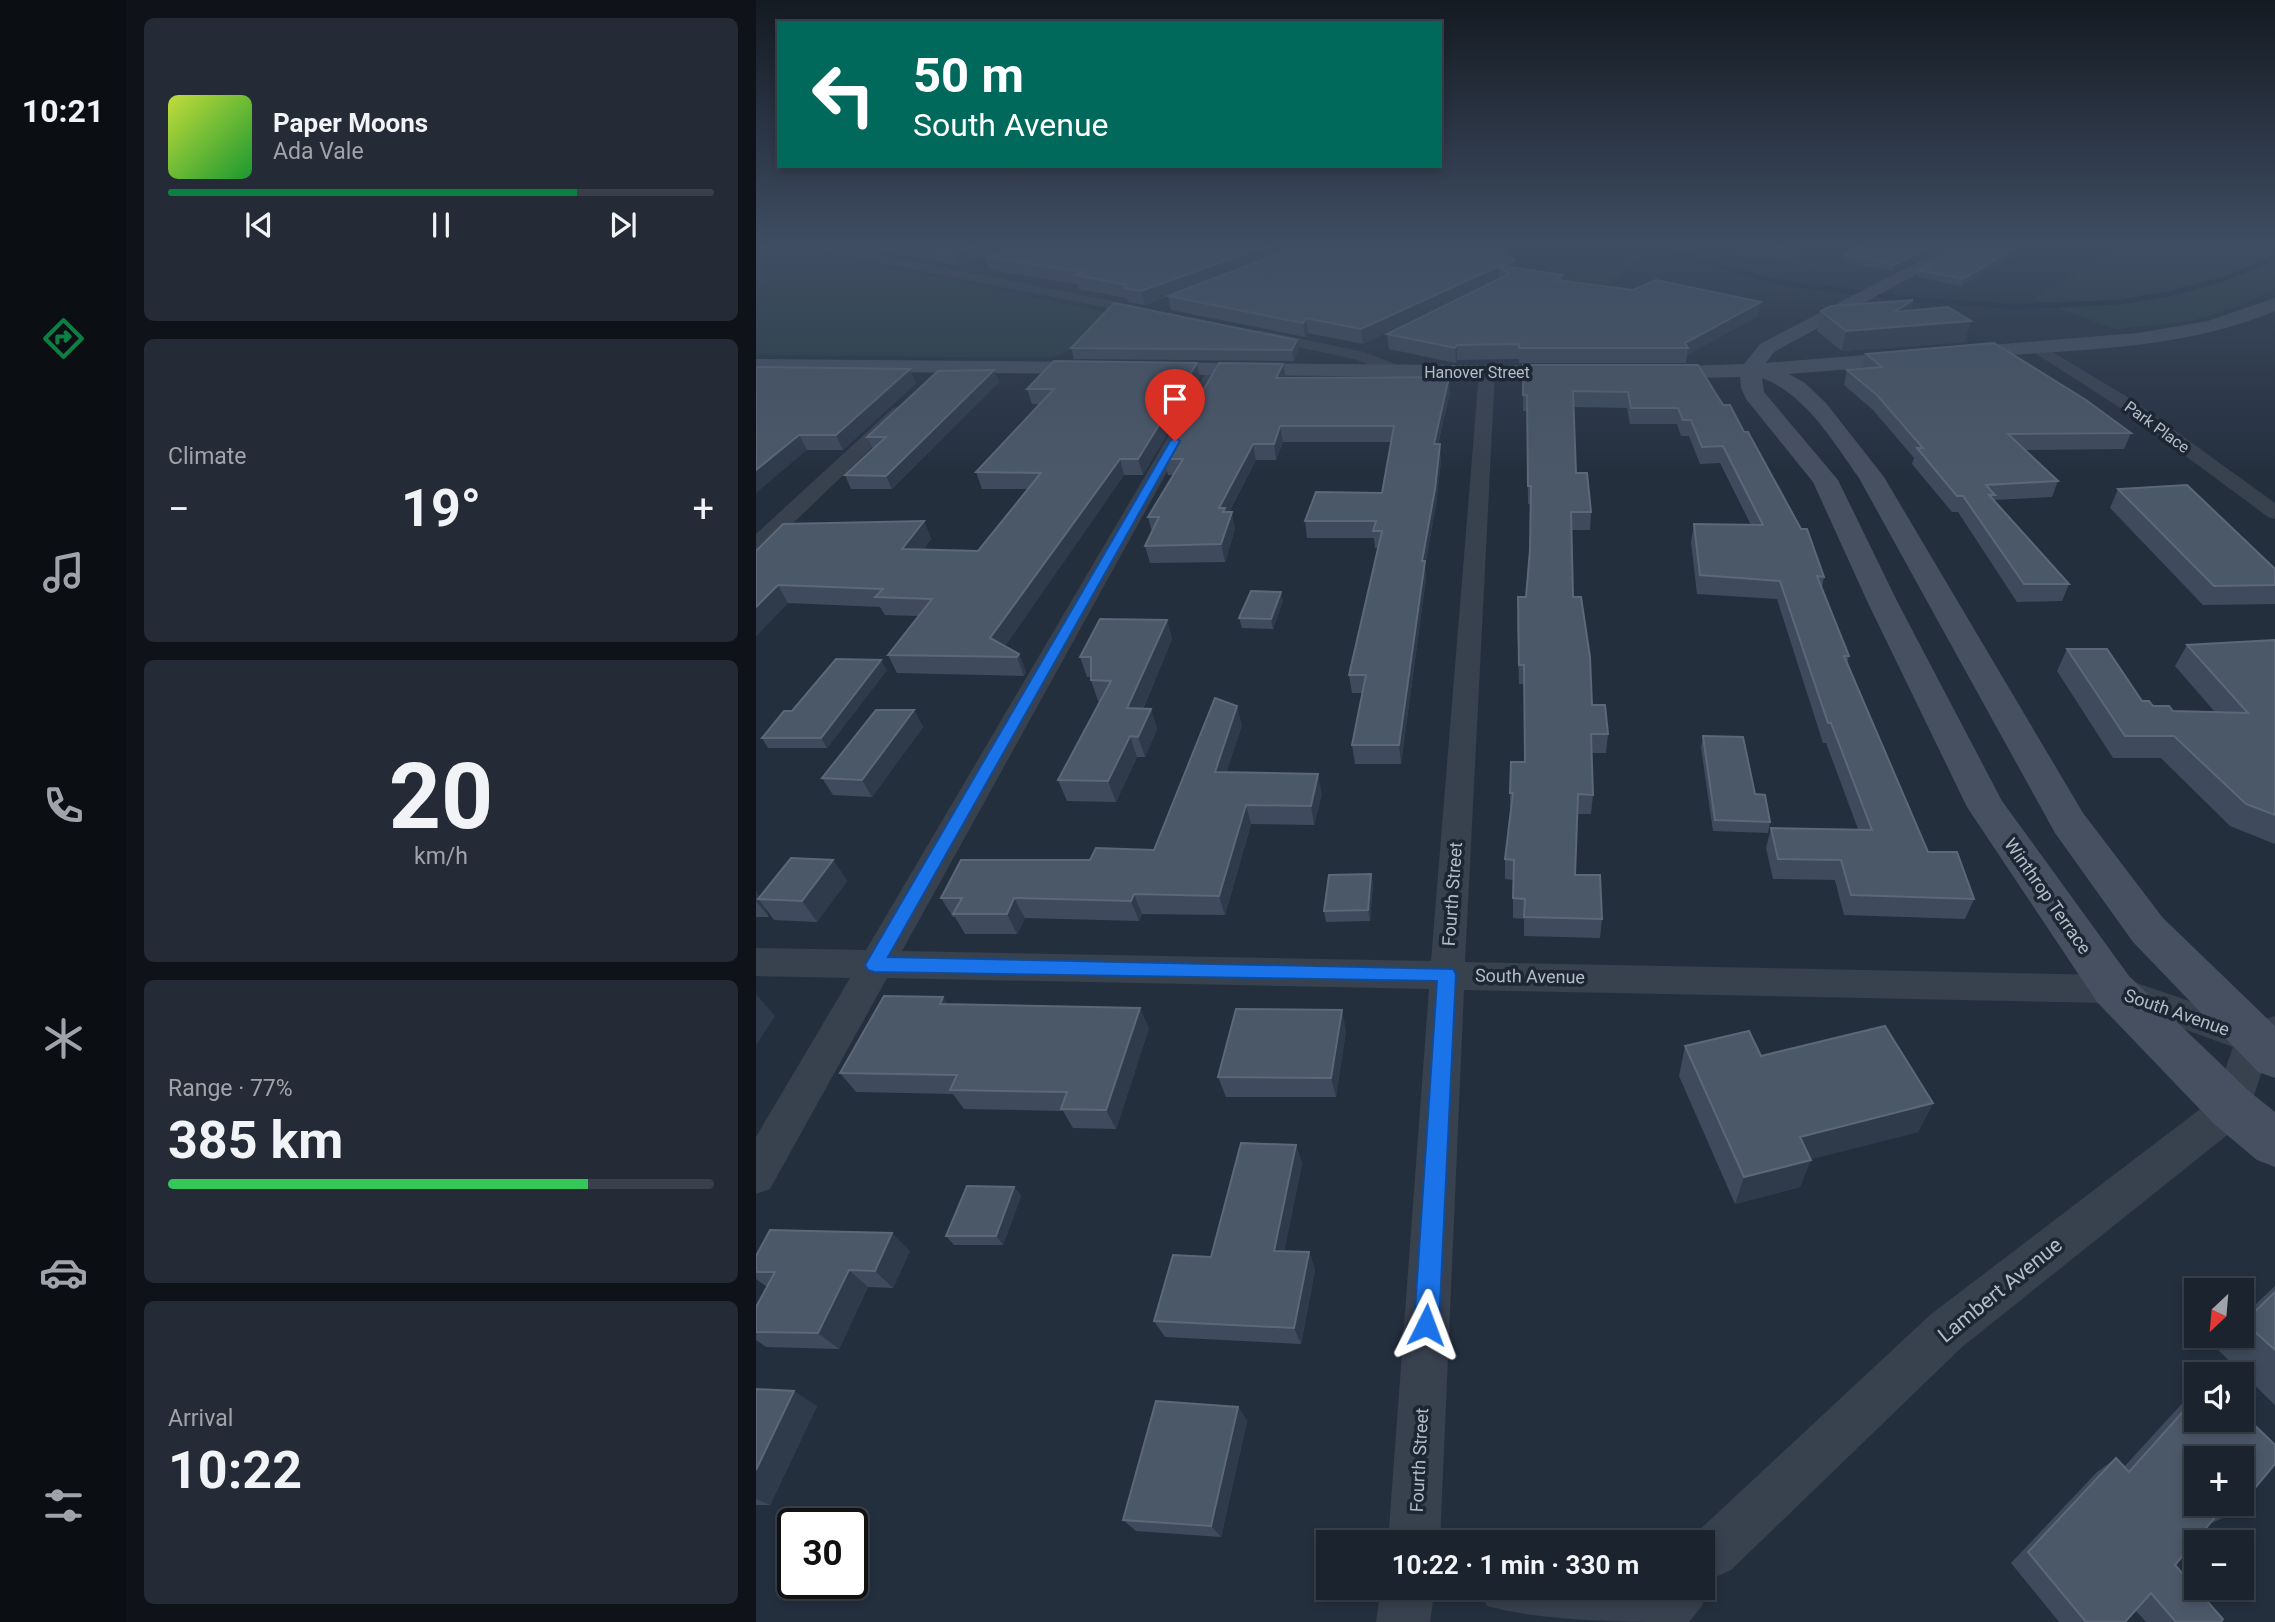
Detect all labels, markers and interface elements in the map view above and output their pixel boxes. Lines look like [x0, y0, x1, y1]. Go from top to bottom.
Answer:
text: 50 m [913, 47, 1024, 104]
icon: left [798, 49, 889, 140]
text: 10:21 [22, 92, 104, 130]
text: South Avenue [913, 106, 1109, 144]
text: Paper Moons [273, 108, 428, 138]
text: Ada Vale [273, 138, 364, 165]
icon: previous [240, 206, 278, 244]
icon: pause [422, 206, 460, 244]
icon: next [604, 206, 642, 244]
icon: directions [39, 314, 88, 363]
street label: Hanover Street [1424, 363, 1530, 382]
pin [1145, 369, 1205, 441]
icon: arrive [1156, 380, 1194, 418]
street label: Park Place [2121, 397, 2193, 457]
text: Climate [168, 443, 247, 470]
text: 19° [401, 478, 481, 539]
text: − [168, 487, 190, 531]
text: + [692, 487, 714, 531]
icon: music [39, 548, 88, 597]
text: 20 [389, 744, 493, 850]
icon: phone [39, 781, 88, 830]
street label: Winthrop Terrace [2000, 834, 2096, 958]
street label: Fourth Street [1438, 841, 1466, 947]
text: km/h [414, 843, 468, 870]
street label: South Avenue [1475, 965, 1585, 987]
street label: South Avenue [2122, 984, 2232, 1040]
icon: climate [39, 1014, 88, 1063]
text: Range · 77% [168, 1075, 293, 1102]
text: 385 km [168, 1110, 343, 1171]
street label: Lambert Avenue [1933, 1233, 2067, 1347]
icon: car [39, 1248, 88, 1297]
north arrow [2184, 1278, 2254, 1348]
map controls [2184, 1278, 2254, 1600]
position arrow [1389, 1288, 1463, 1362]
button: sound [2184, 1362, 2254, 1432]
text: Arrival [168, 1405, 233, 1432]
street label: Fourth Street [1406, 1407, 1432, 1513]
text: 10:22 [168, 1440, 302, 1501]
button: + [2184, 1446, 2254, 1516]
icon: filters [39, 1481, 88, 1530]
speed limit sign: 30 [777, 1508, 868, 1599]
button: − [2184, 1530, 2254, 1600]
text: 10:22 · 1 min · 330 m [1392, 1550, 1639, 1580]

